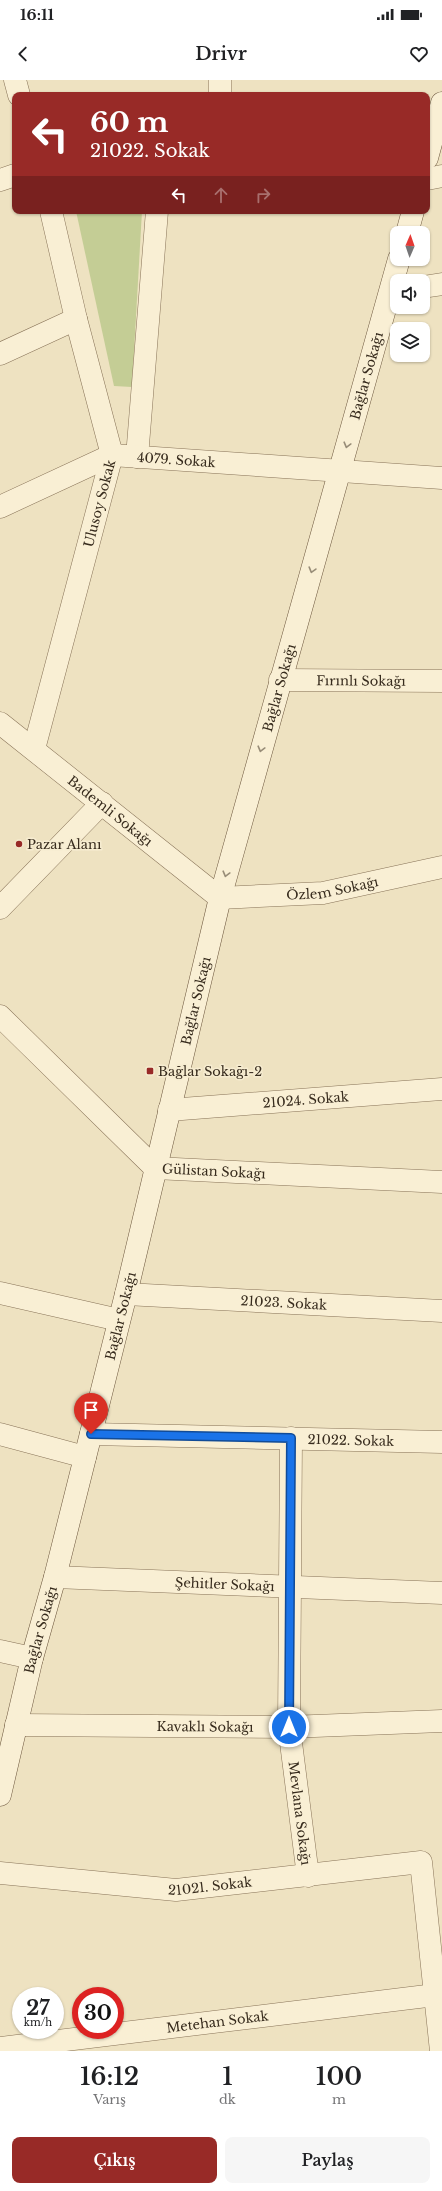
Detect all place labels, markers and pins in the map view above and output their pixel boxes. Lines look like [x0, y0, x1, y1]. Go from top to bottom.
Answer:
place label: Pazar Alanı [27, 836, 102, 853]
marker: Pazar Alanı [14, 839, 24, 849]
place label: Bağlar Sokağı-2 [158, 1063, 262, 1080]
marker: Bağlar Sokağı-2 [145, 1066, 155, 1076]
pin [74, 1393, 108, 1434]

